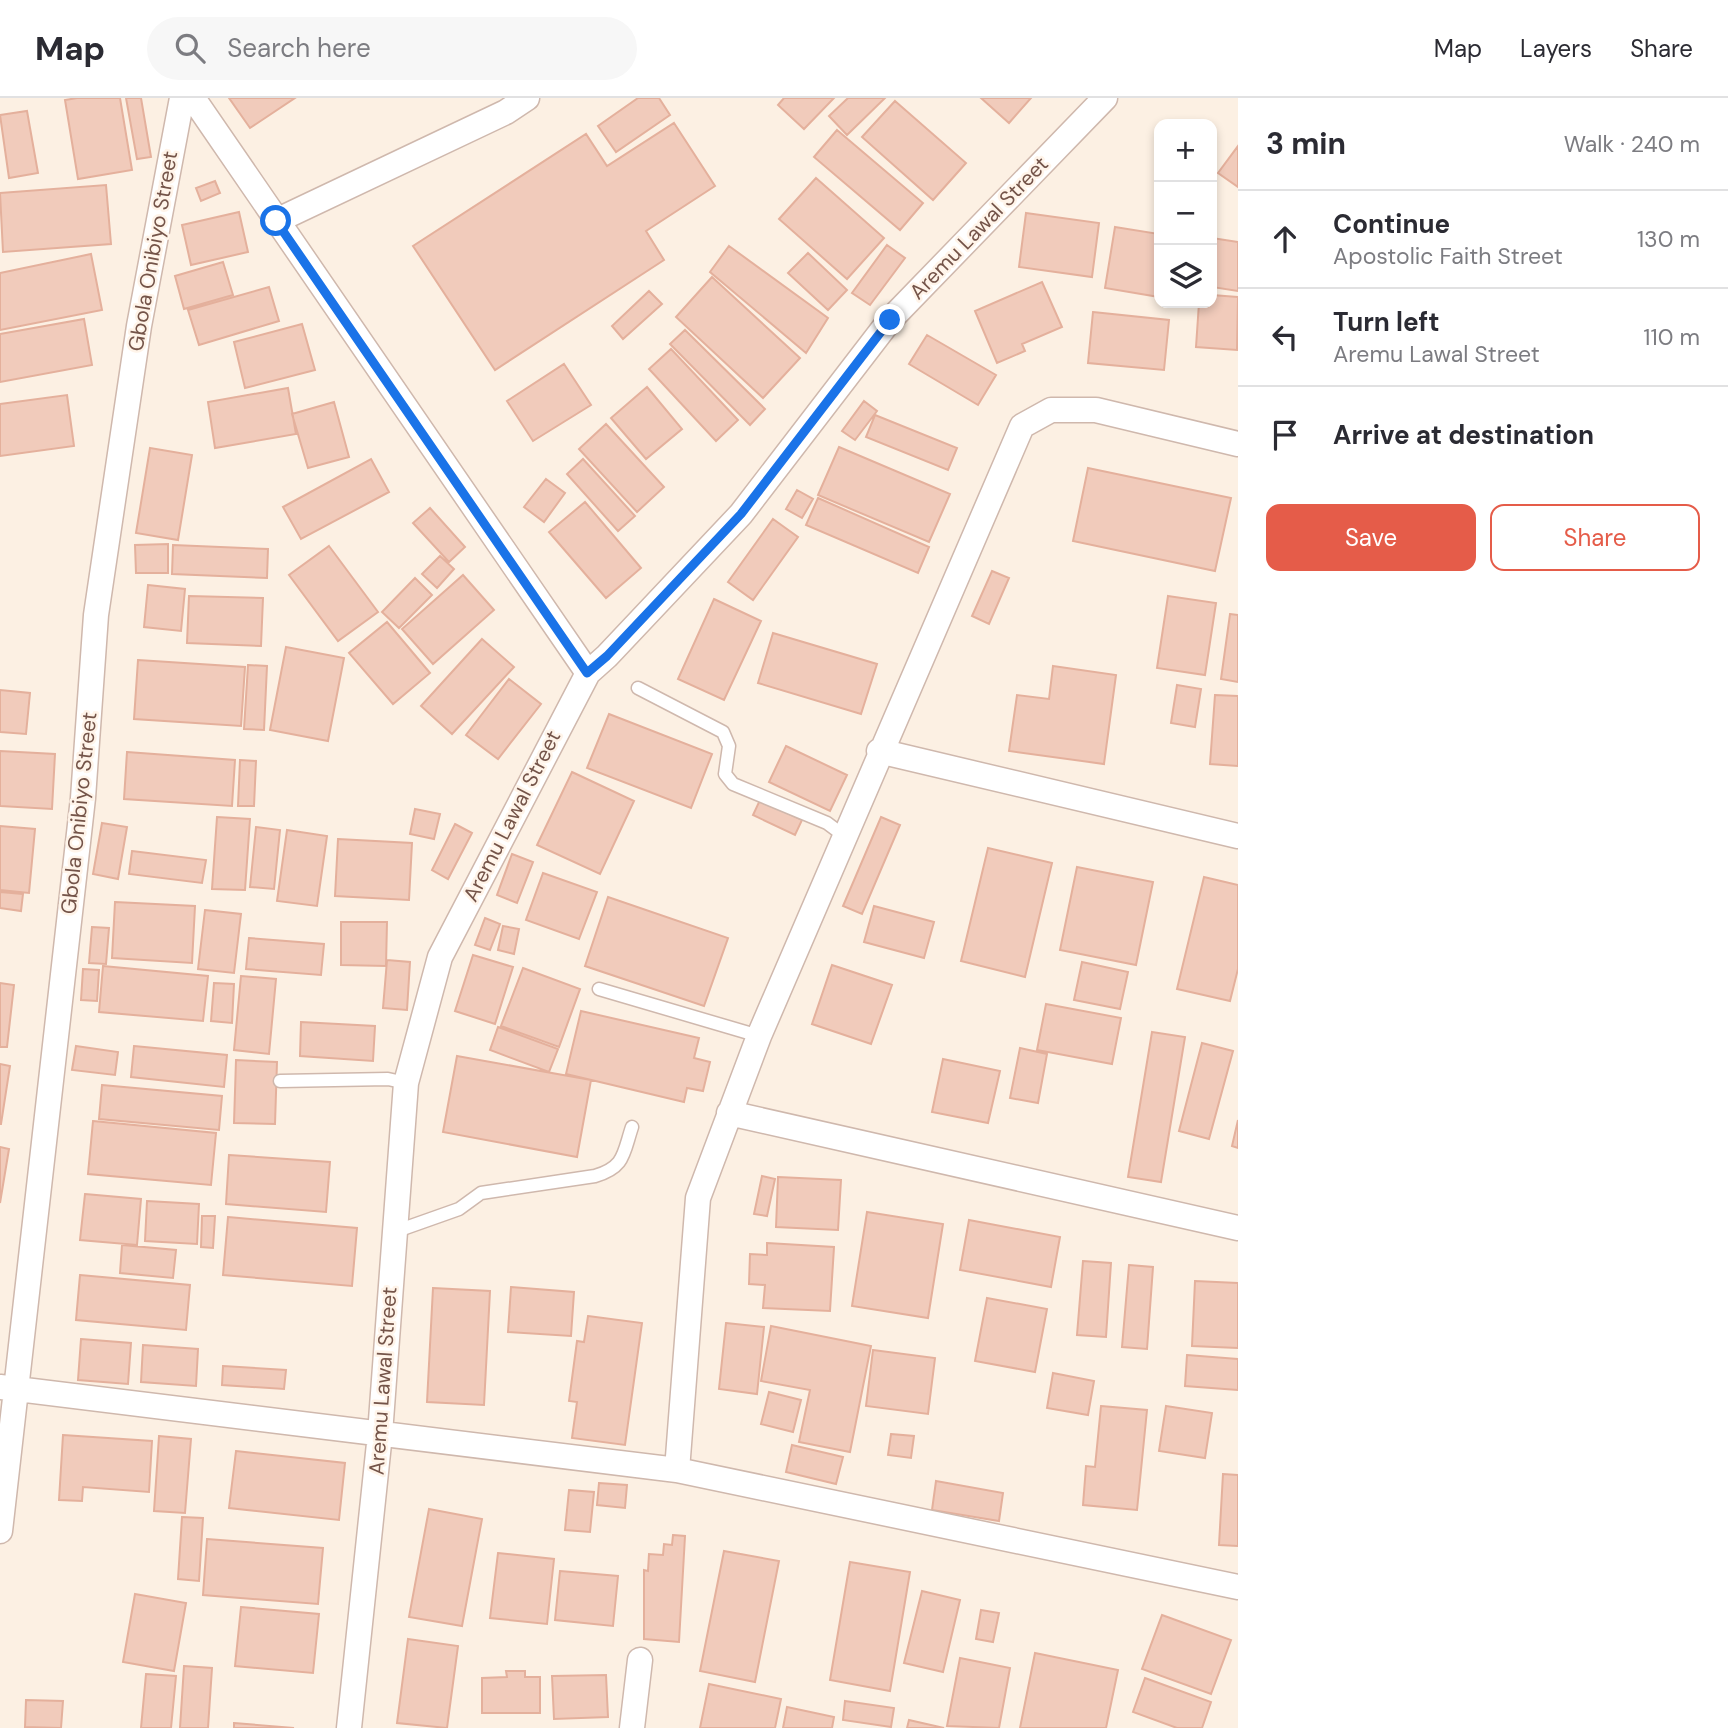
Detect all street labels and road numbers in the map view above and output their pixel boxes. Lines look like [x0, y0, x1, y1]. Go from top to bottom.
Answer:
street label: Gbola Onibiyo Street [122, 149, 184, 353]
street label: Aremu Lawal Street [903, 150, 1055, 306]
street label: Gbola Onibiyo Street [54, 711, 104, 915]
street label: Aremu Lawal Street [457, 726, 567, 906]
street label: Aremu Lawal Street [362, 1286, 404, 1476]

